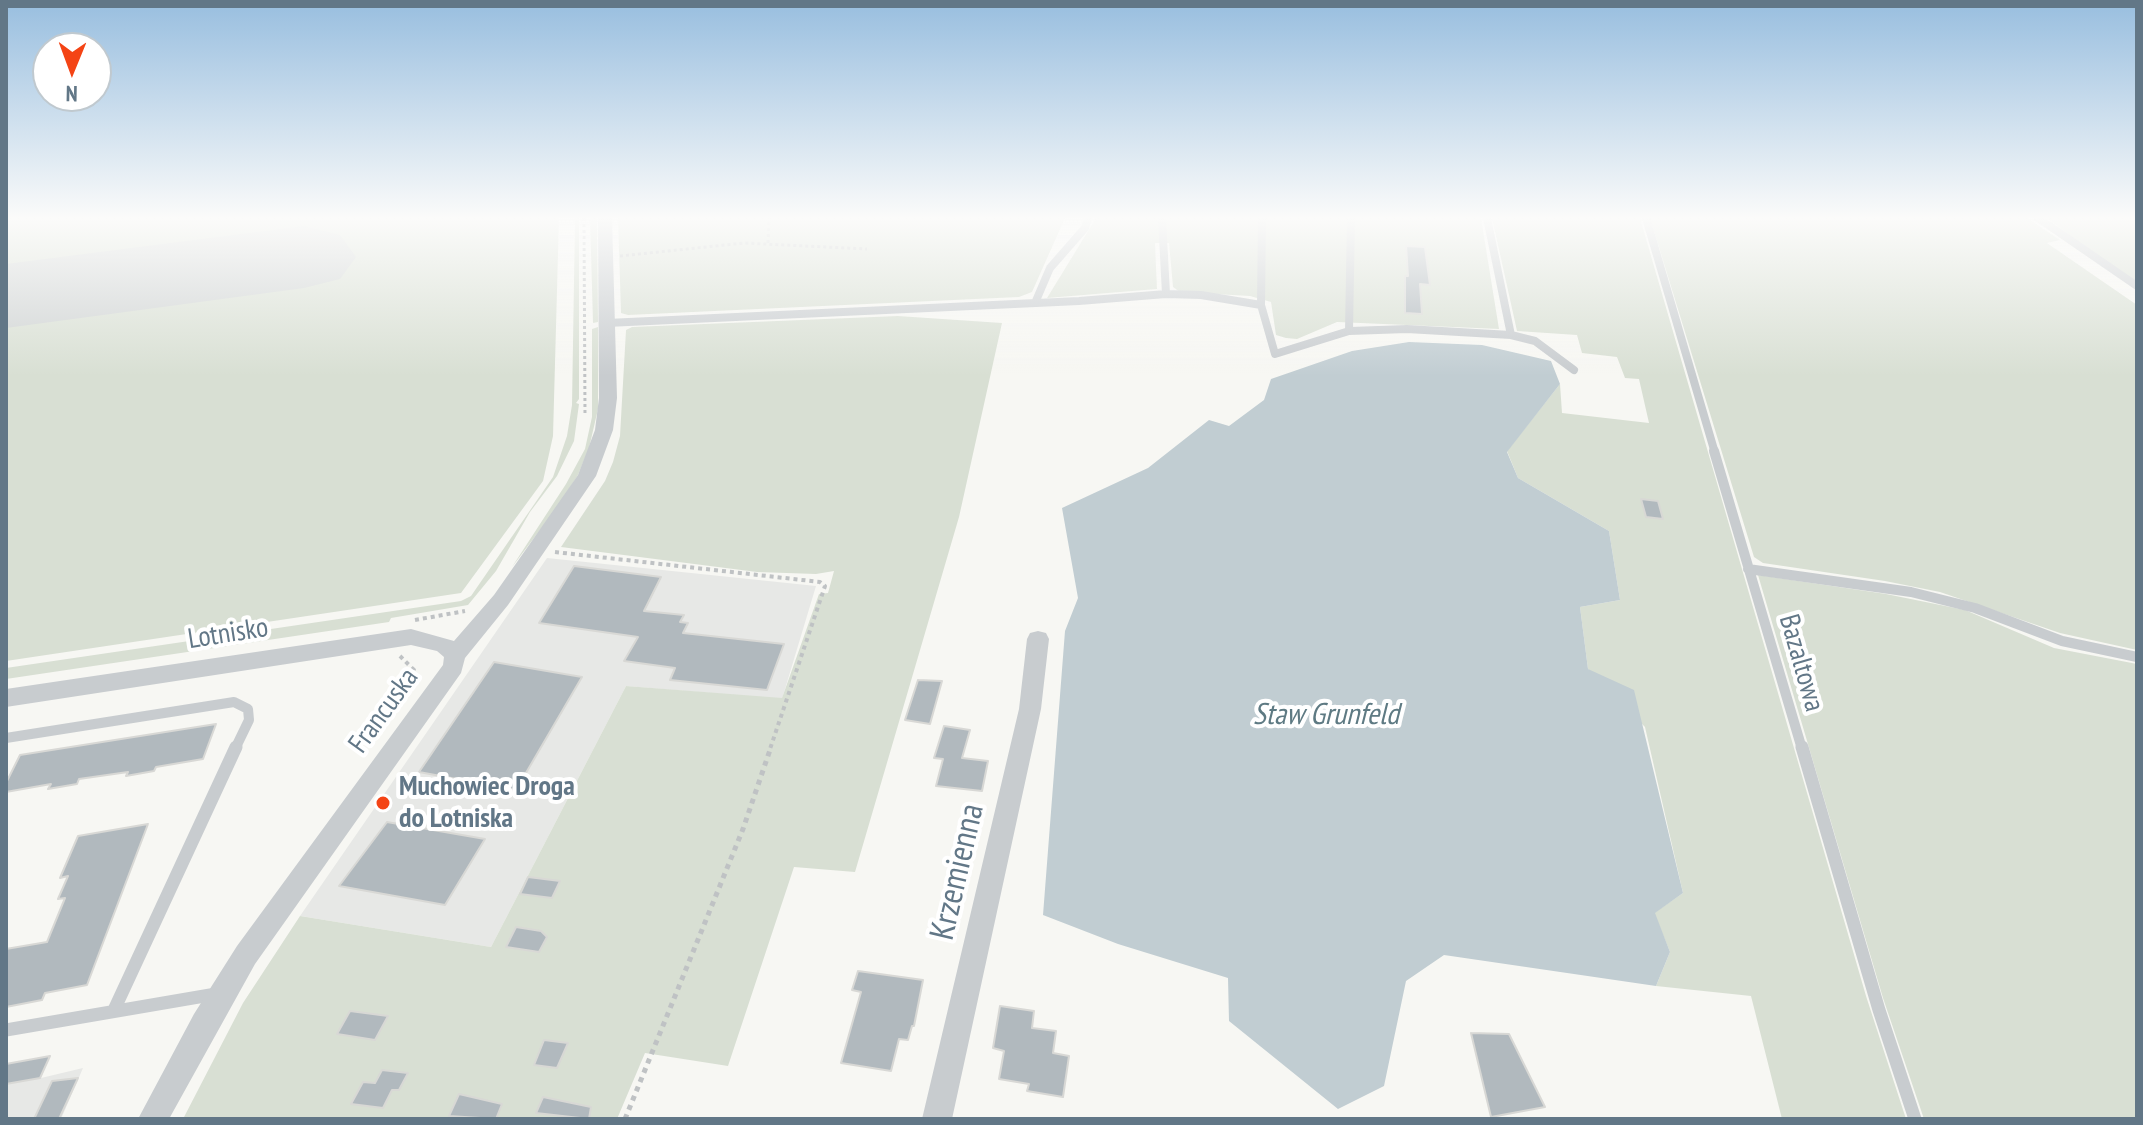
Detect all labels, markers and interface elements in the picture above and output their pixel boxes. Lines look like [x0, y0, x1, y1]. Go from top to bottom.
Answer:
north arrow [32, 32, 112, 112]
text: N [65, 80, 78, 108]
street label: Lotnisko [186, 611, 270, 657]
street label: Bazaltowa [1771, 611, 1831, 715]
street label: Francuska [342, 662, 426, 760]
water label: Staw Grunfeld [1253, 697, 1399, 733]
place label: Muchowiec Droga do Lotniska [399, 770, 575, 836]
marker: Muchowiec Droga do Lotniska [374, 794, 392, 812]
street label: Krzemienna [923, 800, 993, 944]

